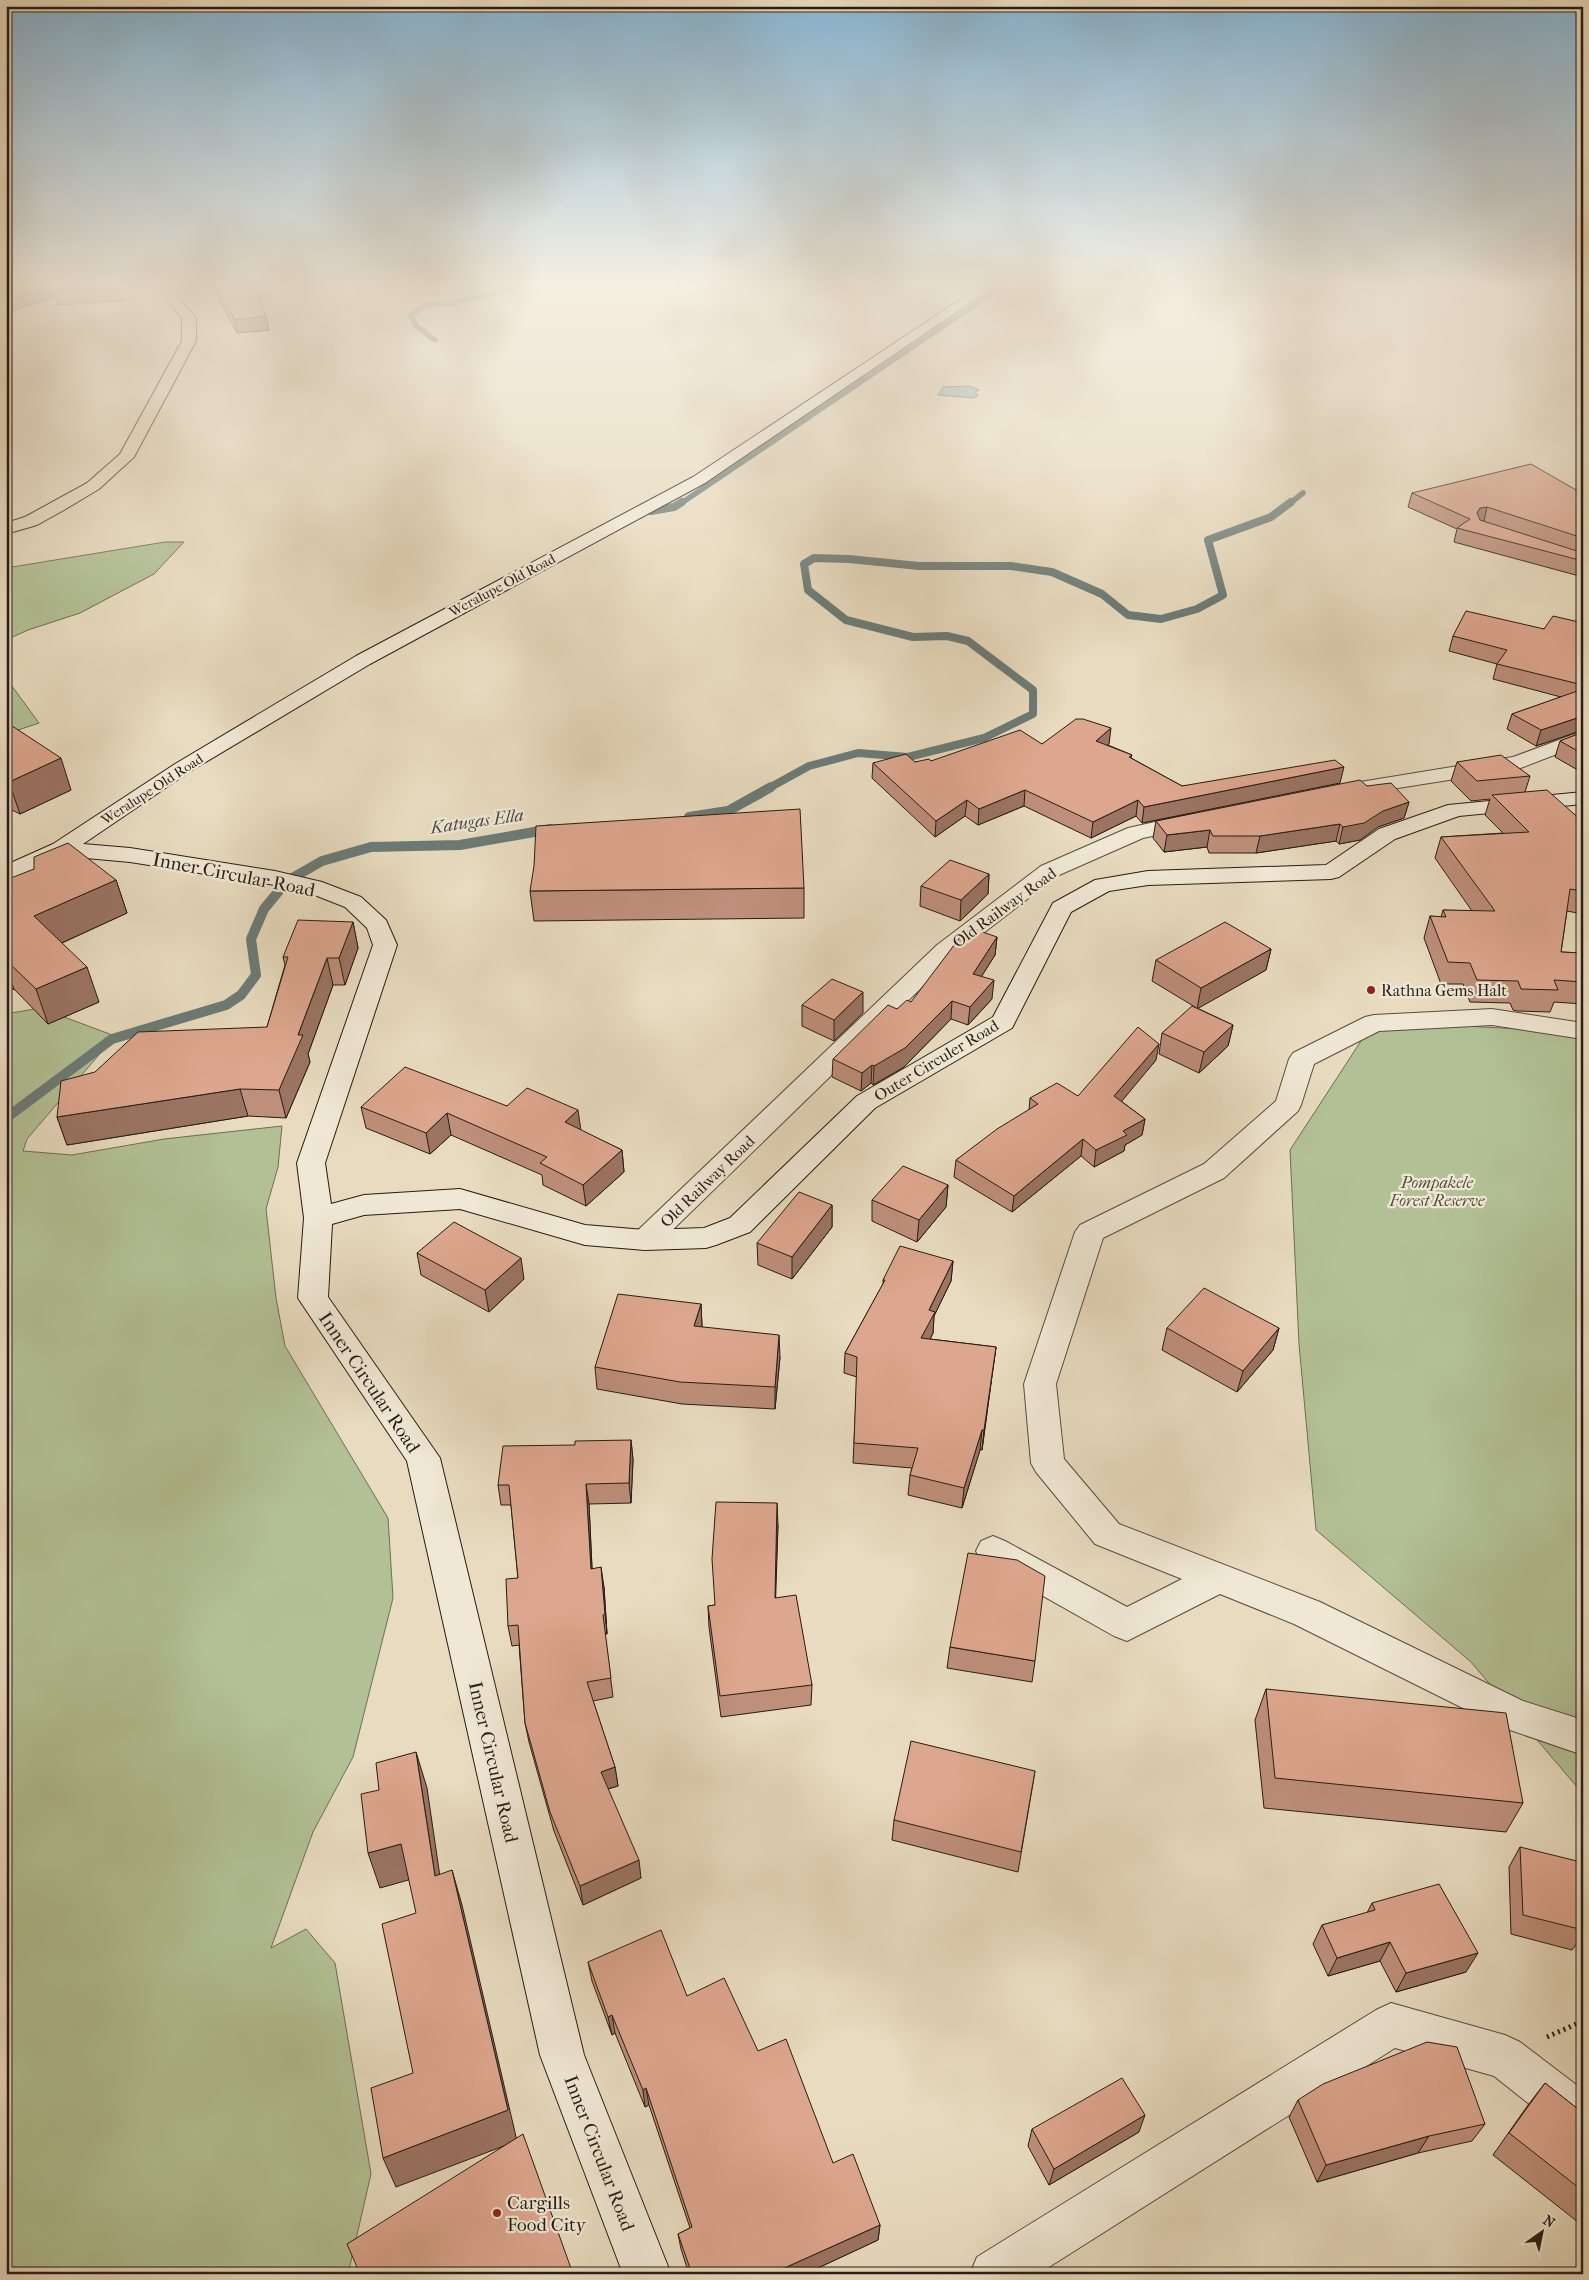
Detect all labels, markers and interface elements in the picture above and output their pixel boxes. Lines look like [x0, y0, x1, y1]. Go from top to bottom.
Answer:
street label: Weralupe Old Road [445, 550, 559, 621]
street label: Weralupe Old Road [97, 750, 207, 829]
water label: Katugas Ella [427, 805, 525, 839]
street label: Inner Circular Road [151, 848, 317, 902]
street label: Old Railway Road [949, 863, 1060, 951]
place label: Rathna Gems Halt [1381, 981, 1507, 1000]
marker: Rathna Gems Halt [1365, 984, 1377, 996]
street label: Outer Circuler Road [871, 1016, 1002, 1105]
street label: Old Railway Road [656, 1131, 759, 1231]
park label: Pompakele Forest Reserve [1389, 1173, 1485, 1210]
street label: Inner Circular Road [314, 1308, 425, 1458]
street label: Inner Circular Road [464, 1679, 522, 1846]
street label: Inner Circular Road [559, 2072, 639, 2235]
place label: Cargills Food City [507, 2192, 587, 2236]
marker: Cargills Food City [491, 2207, 503, 2219]
north arrow [1516, 2208, 1566, 2258]
text: N [1540, 2211, 1558, 2232]

